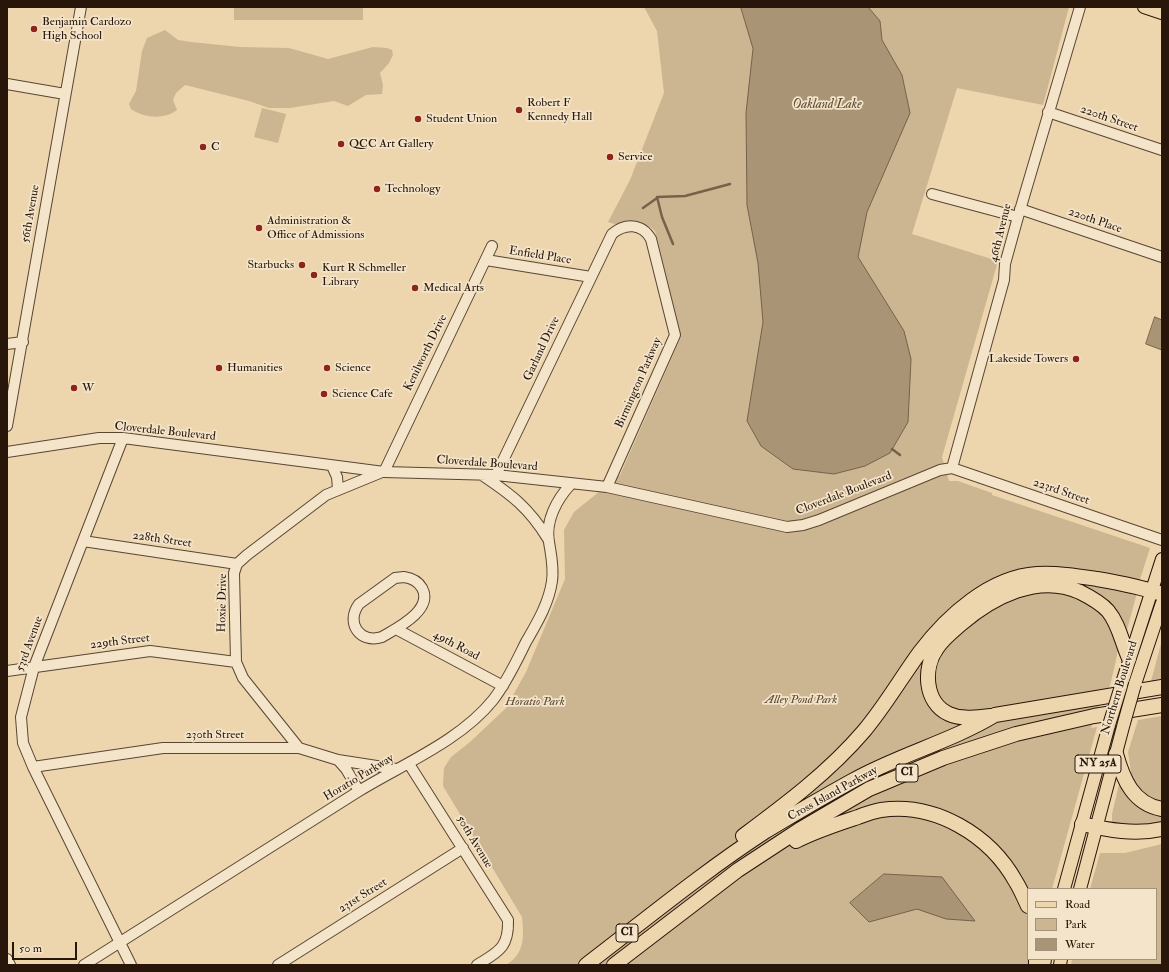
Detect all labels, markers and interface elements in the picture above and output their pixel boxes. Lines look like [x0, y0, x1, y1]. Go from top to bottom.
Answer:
place label: Benjamin Cardozo High School [42, 15, 131, 43]
marker: Benjamin Cardozo High School [29, 24, 39, 34]
place label: Robert F Kennedy Hall [527, 96, 592, 124]
water label: Oakland Lake [793, 97, 861, 113]
street label: 220th Street [1078, 102, 1140, 136]
marker: Robert F Kennedy Hall [514, 105, 524, 115]
place label: Student Union [426, 112, 497, 126]
marker: Student Union [413, 114, 423, 124]
place label: QCC Art Gallery [349, 137, 434, 151]
marker: QCC Art Gallery [336, 139, 346, 149]
place label: C [211, 140, 220, 154]
marker: C [198, 142, 208, 152]
place label: Service [618, 150, 652, 164]
marker: Service [605, 152, 615, 162]
place label: Technology [385, 182, 440, 196]
street label: 56th Avenue [19, 184, 43, 244]
marker: Technology [372, 184, 382, 194]
street label: 46th Avenue [987, 202, 1015, 264]
street label: 220th Place [1066, 205, 1124, 237]
place label: Administration & Office of Admissions [267, 214, 364, 242]
marker: Administration & Office of Admissions [254, 223, 264, 233]
street label: Enfield Place [508, 244, 572, 268]
place label: Starbucks [247, 258, 294, 272]
marker: Starbucks [297, 260, 307, 270]
place label: Kurt R Schmeller Library [322, 261, 406, 289]
marker: Kurt R Schmeller Library [309, 270, 319, 280]
place label: Medical Arts [423, 281, 484, 295]
marker: Medical Arts [410, 283, 420, 293]
street label: Kenilworth Drive [401, 312, 451, 394]
street label: Garland Drive [521, 314, 563, 384]
street label: Birmington Parkway [613, 335, 665, 431]
place label: Lakeside Towers [989, 352, 1068, 366]
marker: Lakeside Towers [1071, 354, 1081, 364]
place label: Humanities [227, 361, 283, 375]
place label: Science [335, 361, 371, 375]
marker: Humanities [214, 363, 224, 373]
marker: Science [322, 363, 332, 373]
place label: W [82, 381, 94, 395]
marker: W [69, 383, 79, 393]
place label: Science Cafe [332, 387, 393, 401]
marker: Science Cafe [319, 389, 329, 399]
street label: Cloverdale Boulevard [114, 420, 216, 444]
street label: Cloverdale Boulevard [436, 453, 538, 475]
street label: Cloverdale Boulevard [794, 469, 894, 519]
street label: 223rd Street [1031, 476, 1091, 508]
street label: 228th Street [132, 529, 192, 551]
street label: Hoxie Drive [215, 573, 231, 633]
street label: 53rd Avenue [13, 615, 47, 673]
street label: 49th Road [430, 628, 482, 664]
street label: 229th Street [89, 631, 151, 653]
street label: Northern Boulevard [1099, 639, 1141, 737]
park label: Alley Pond Park [765, 693, 837, 707]
park label: Horatio Park [505, 695, 565, 709]
street label: 230th Street [186, 728, 244, 742]
street label: Horatio Parkway [321, 751, 397, 805]
road number: NY 25A [1075, 755, 1121, 773]
street label: Cross Island Parkway [786, 763, 880, 825]
road number: CI [896, 764, 918, 782]
street label: 50th Avenue [453, 813, 495, 871]
street label: 231st Street [336, 875, 390, 917]
legend [1027, 888, 1157, 960]
text: Road [1065, 897, 1090, 912]
text: Park [1065, 917, 1087, 932]
road number: CI [616, 924, 638, 942]
scale bar [14, 934, 79, 960]
text: Water [1065, 937, 1094, 952]
text: 50 m [19, 941, 42, 956]

